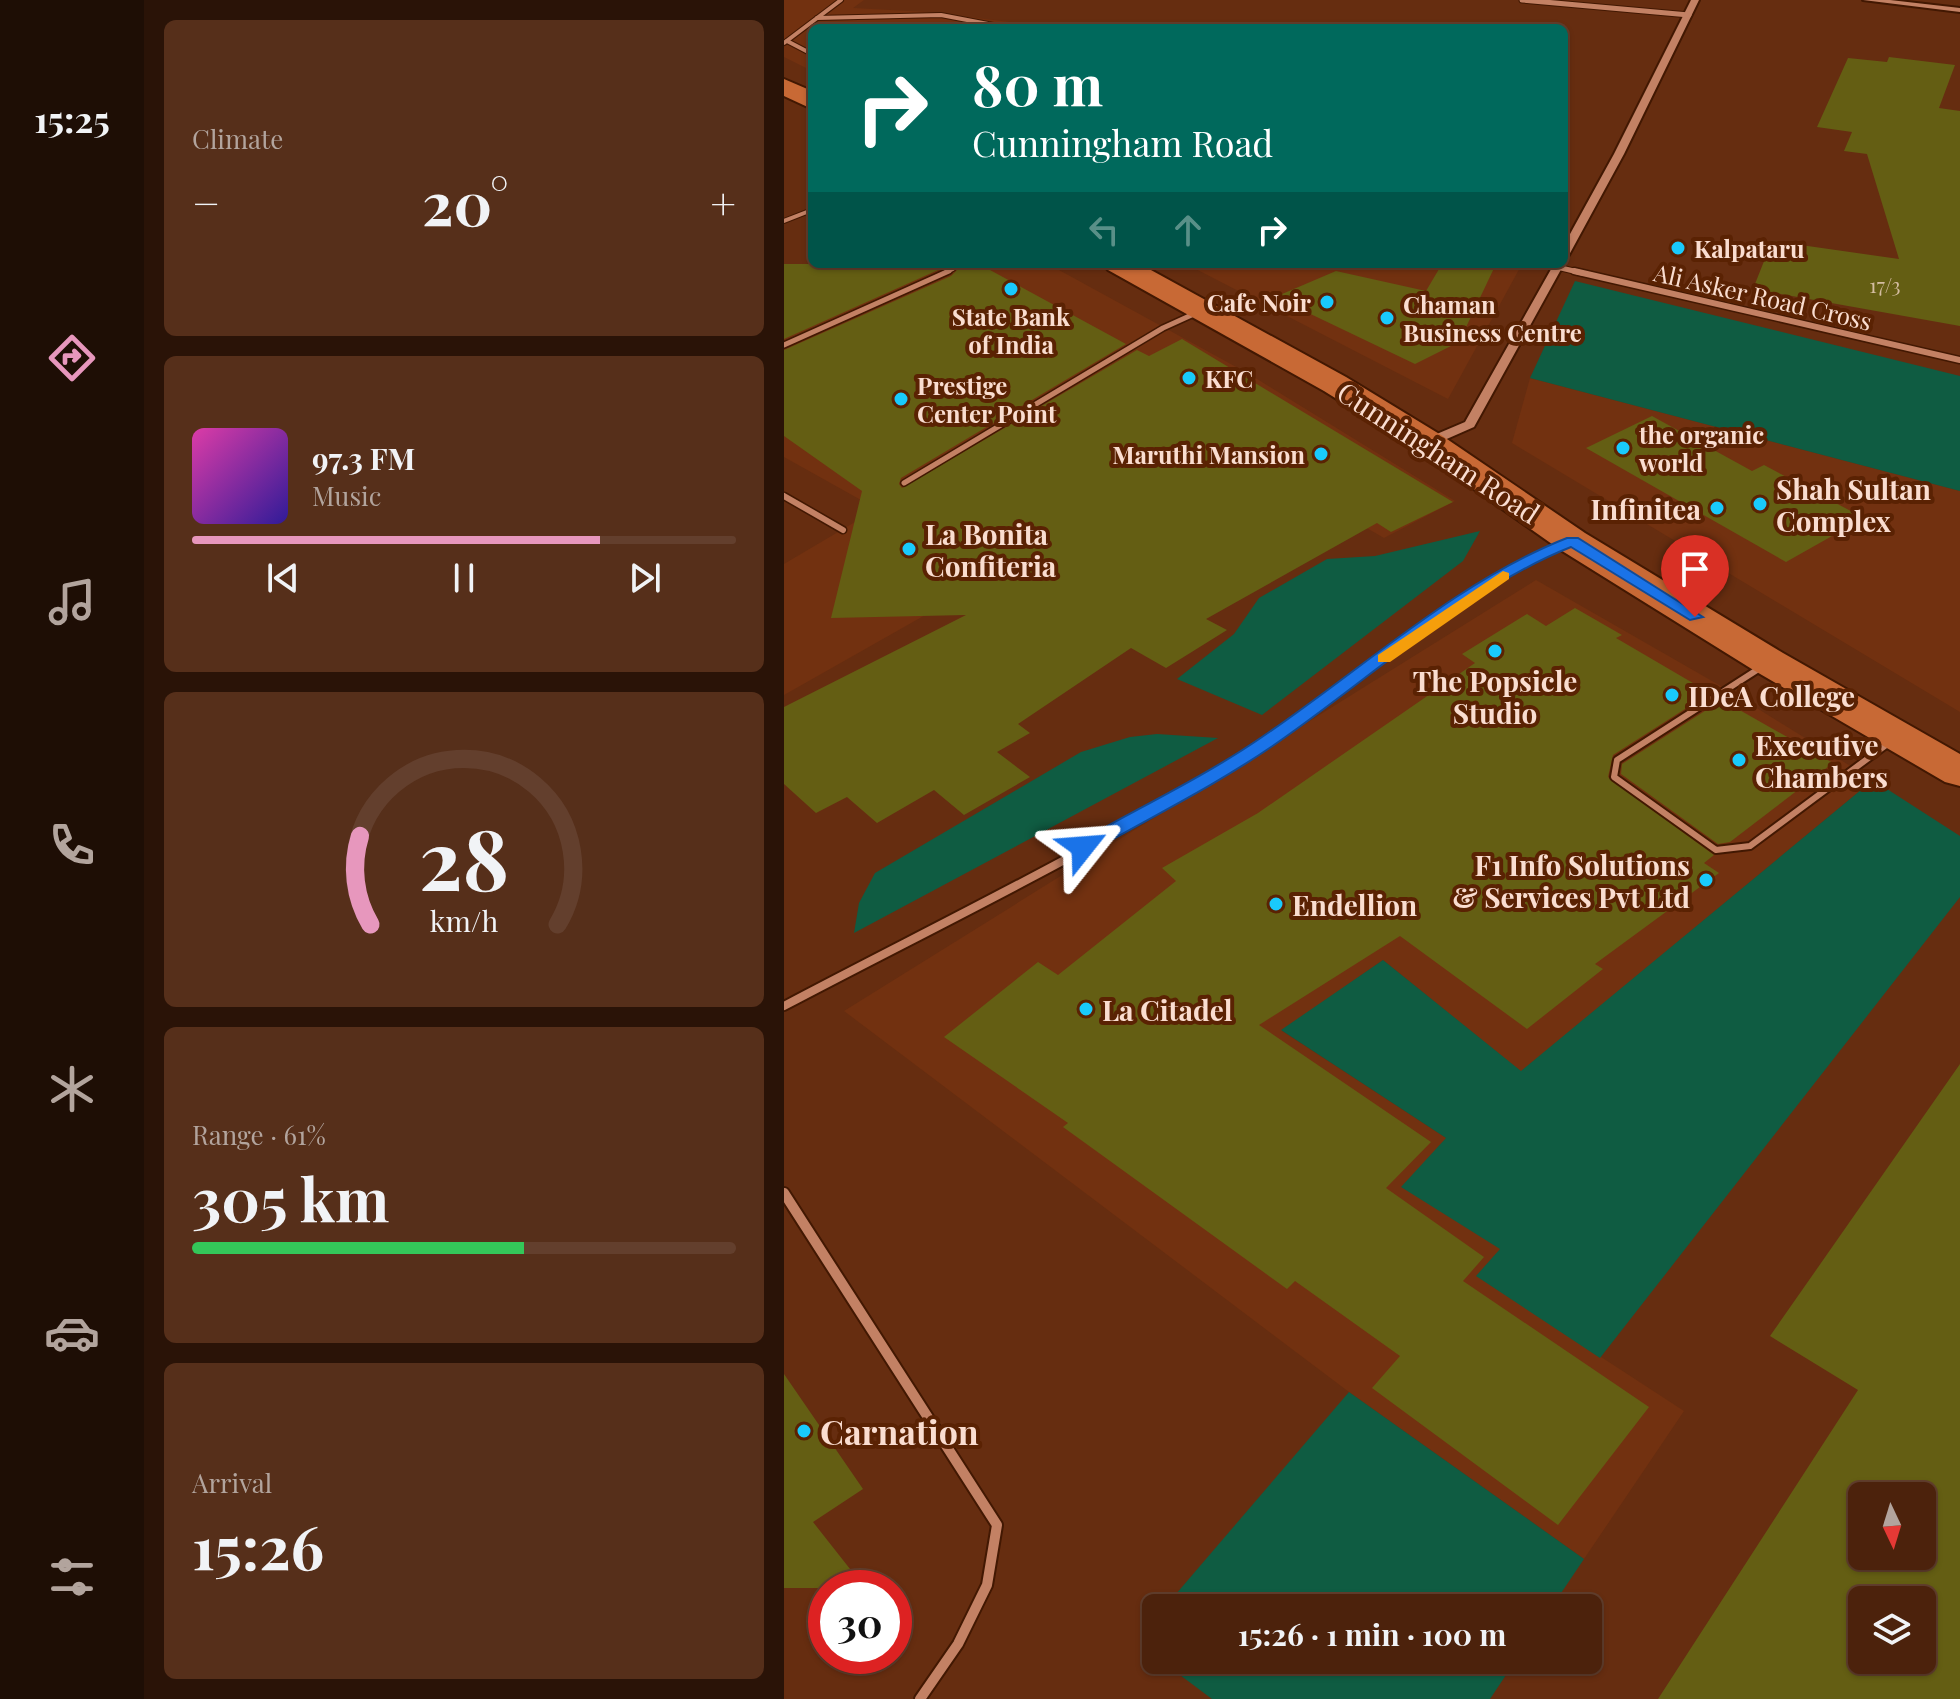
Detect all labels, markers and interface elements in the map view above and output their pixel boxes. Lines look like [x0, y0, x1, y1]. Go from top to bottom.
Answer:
text: 80 m [972, 46, 1103, 121]
icon: right [840, 56, 944, 160]
text: 15:25 [34, 94, 110, 142]
text: Cunningham Road [972, 118, 1273, 166]
text: Climate [192, 121, 283, 156]
text: 20° [422, 161, 509, 241]
text: − [192, 172, 220, 231]
text: + [710, 172, 736, 231]
icon: left [1082, 208, 1126, 252]
icon: ahead [1166, 208, 1210, 252]
icon: right [1250, 208, 1294, 252]
place label: Kalpataru [1694, 232, 1805, 264]
marker: Kalpataru [1669, 239, 1687, 257]
street label: Ali Asker Road Cross [1650, 255, 1875, 337]
house number: 17/3 [1869, 271, 1901, 298]
marker: State Bank of India [1002, 280, 1020, 298]
place label: Cafe Noir [1207, 286, 1312, 318]
place label: Chaman Business Centre [1403, 288, 1582, 348]
marker: Cafe Noir [1318, 293, 1336, 311]
place label: State Bank of India [952, 300, 1071, 360]
marker: Chaman Business Centre [1378, 309, 1396, 327]
icon: directions [44, 330, 100, 386]
place label: KFC [1205, 362, 1253, 394]
place label: Prestige Center Point [917, 369, 1057, 429]
marker: KFC [1180, 369, 1198, 387]
street label: Cunningham Road [1331, 373, 1547, 531]
marker: Prestige Center Point [892, 390, 910, 408]
place label: the organic world [1638, 418, 1764, 478]
text: 97.3 FM [312, 438, 415, 478]
place label: Maruthi Mansion [1112, 438, 1305, 470]
marker: the organic world [1614, 439, 1632, 457]
marker: Maruthi Mansion [1312, 445, 1330, 463]
place label: Shah Sultan Complex [1776, 470, 1931, 539]
text: Music [312, 478, 381, 513]
place label: Infinitea [1590, 490, 1701, 527]
marker: Shah Sultan Complex [1751, 495, 1769, 513]
marker: Infinitea [1708, 499, 1726, 517]
place label: La Bonita Confiteria [925, 515, 1057, 584]
pin [1661, 535, 1729, 617]
marker: La Bonita Confiteria [900, 540, 918, 558]
icon: arrive [1673, 547, 1717, 591]
icon: previous [261, 556, 305, 600]
icon: pause [442, 556, 486, 600]
icon: next [623, 556, 667, 600]
icon: music [44, 574, 100, 630]
marker: The Popsicle Studio [1486, 642, 1504, 660]
place label: The Popsicle Studio [1413, 662, 1577, 731]
place label: IDeA College [1688, 677, 1855, 714]
marker: IDeA College [1663, 686, 1681, 704]
place label: Executive Chambers [1755, 726, 1888, 795]
marker: Executive Chambers [1730, 751, 1748, 769]
text: 28 [419, 801, 509, 912]
position arrow [1041, 805, 1125, 889]
icon: phone [44, 817, 100, 873]
place label: F1 Info Solutions & Services Pvt Ltd [1453, 846, 1690, 915]
marker: F1 Info Solutions & Services Pvt Ltd [1697, 871, 1715, 889]
place label: Endellion [1292, 886, 1417, 923]
marker: Endellion [1267, 895, 1285, 913]
text: km/h [430, 902, 498, 940]
place label: La Citadel [1102, 991, 1233, 1028]
marker: La Citadel [1077, 1000, 1095, 1018]
icon: climate [44, 1061, 100, 1117]
text: Range · 61% [192, 1117, 326, 1152]
text: 305 km [192, 1157, 389, 1237]
icon: car [44, 1305, 100, 1361]
place label: Carnation [820, 1408, 979, 1454]
marker: Carnation [795, 1422, 813, 1440]
text: Arrival [192, 1465, 272, 1500]
north arrow [1848, 1482, 1936, 1570]
map controls [1848, 1482, 1936, 1674]
text: 15:26 [192, 1505, 324, 1585]
icon: filters [44, 1549, 100, 1605]
speed limit sign: 30 [808, 1570, 912, 1674]
button: layers [1848, 1586, 1936, 1674]
text: 15:26 · 1 min · 100 m [1238, 1614, 1506, 1654]

